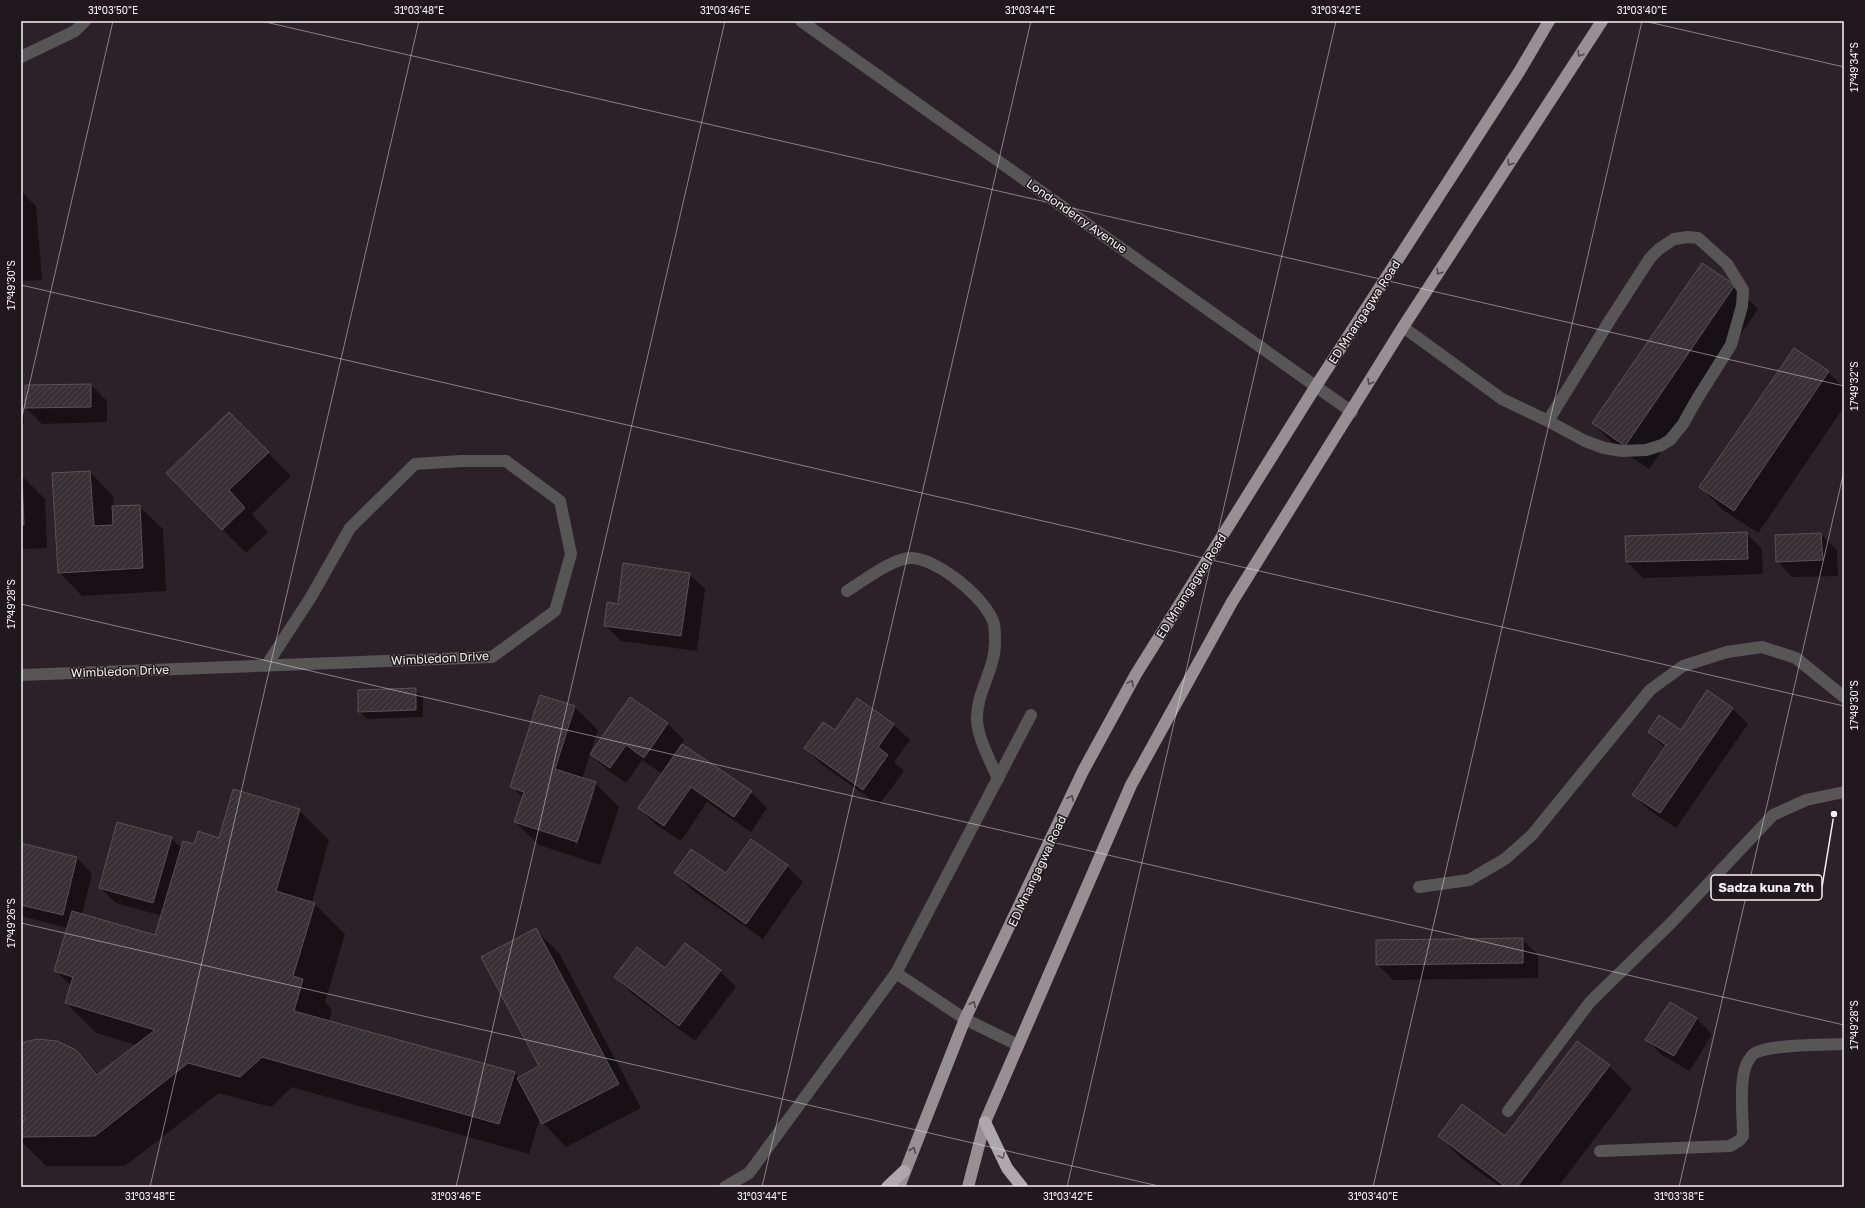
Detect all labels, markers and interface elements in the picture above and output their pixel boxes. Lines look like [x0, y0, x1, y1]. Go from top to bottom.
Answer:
text: 31°03'50"E [88, 4, 138, 16]
text: 31°03'48"E [394, 4, 444, 16]
text: 31°03'46"E [700, 4, 750, 16]
text: 31°03'44"E [1005, 4, 1055, 16]
text: 31°03'42"E [1311, 4, 1361, 16]
text: 31°03'40"E [1617, 4, 1667, 16]
text: 17°49'34"S [1848, 42, 1860, 92]
one-way arrow [1578, 50, 1585, 57]
one-way arrow [1507, 159, 1514, 166]
street label: Londonderry Avenue [1024, 176, 1130, 256]
street label: ED Mnangagwa Road [1325, 257, 1403, 367]
text: 17°49'30"S [5, 260, 17, 310]
one-way arrow [1436, 268, 1444, 275]
text: 17°49'32"S [1848, 361, 1860, 411]
one-way arrow [1367, 378, 1375, 385]
street label: ED Mnangagwa Road [1153, 531, 1229, 641]
text: 17°49'28"S [5, 579, 17, 629]
street label: Wimbledon Drive [391, 648, 489, 668]
street label: Wimbledon Drive [71, 662, 169, 680]
one-way arrow [1126, 680, 1134, 687]
text: 17°49'30"S [1848, 680, 1860, 730]
one-way arrow [1066, 795, 1074, 803]
street label: ED Mnangagwa Road [1005, 813, 1069, 929]
callout: Sadza kuna 7th [1711, 875, 1822, 900]
text: Sadza kuna 7th [1718, 879, 1814, 895]
text: 17°49'26"S [5, 898, 17, 948]
text: 17°49'28"S [1848, 1000, 1860, 1050]
one-way arrow [968, 1001, 976, 1009]
one-way arrow [908, 1147, 916, 1154]
one-way arrow [997, 1152, 1004, 1159]
text: 31°03'48"E [125, 1190, 175, 1202]
text: 31°03'46"E [431, 1190, 481, 1202]
text: 31°03'44"E [737, 1190, 787, 1202]
text: 31°03'42"E [1043, 1190, 1093, 1202]
text: 31°03'40"E [1348, 1190, 1398, 1202]
text: 31°03'38"E [1654, 1190, 1704, 1202]

